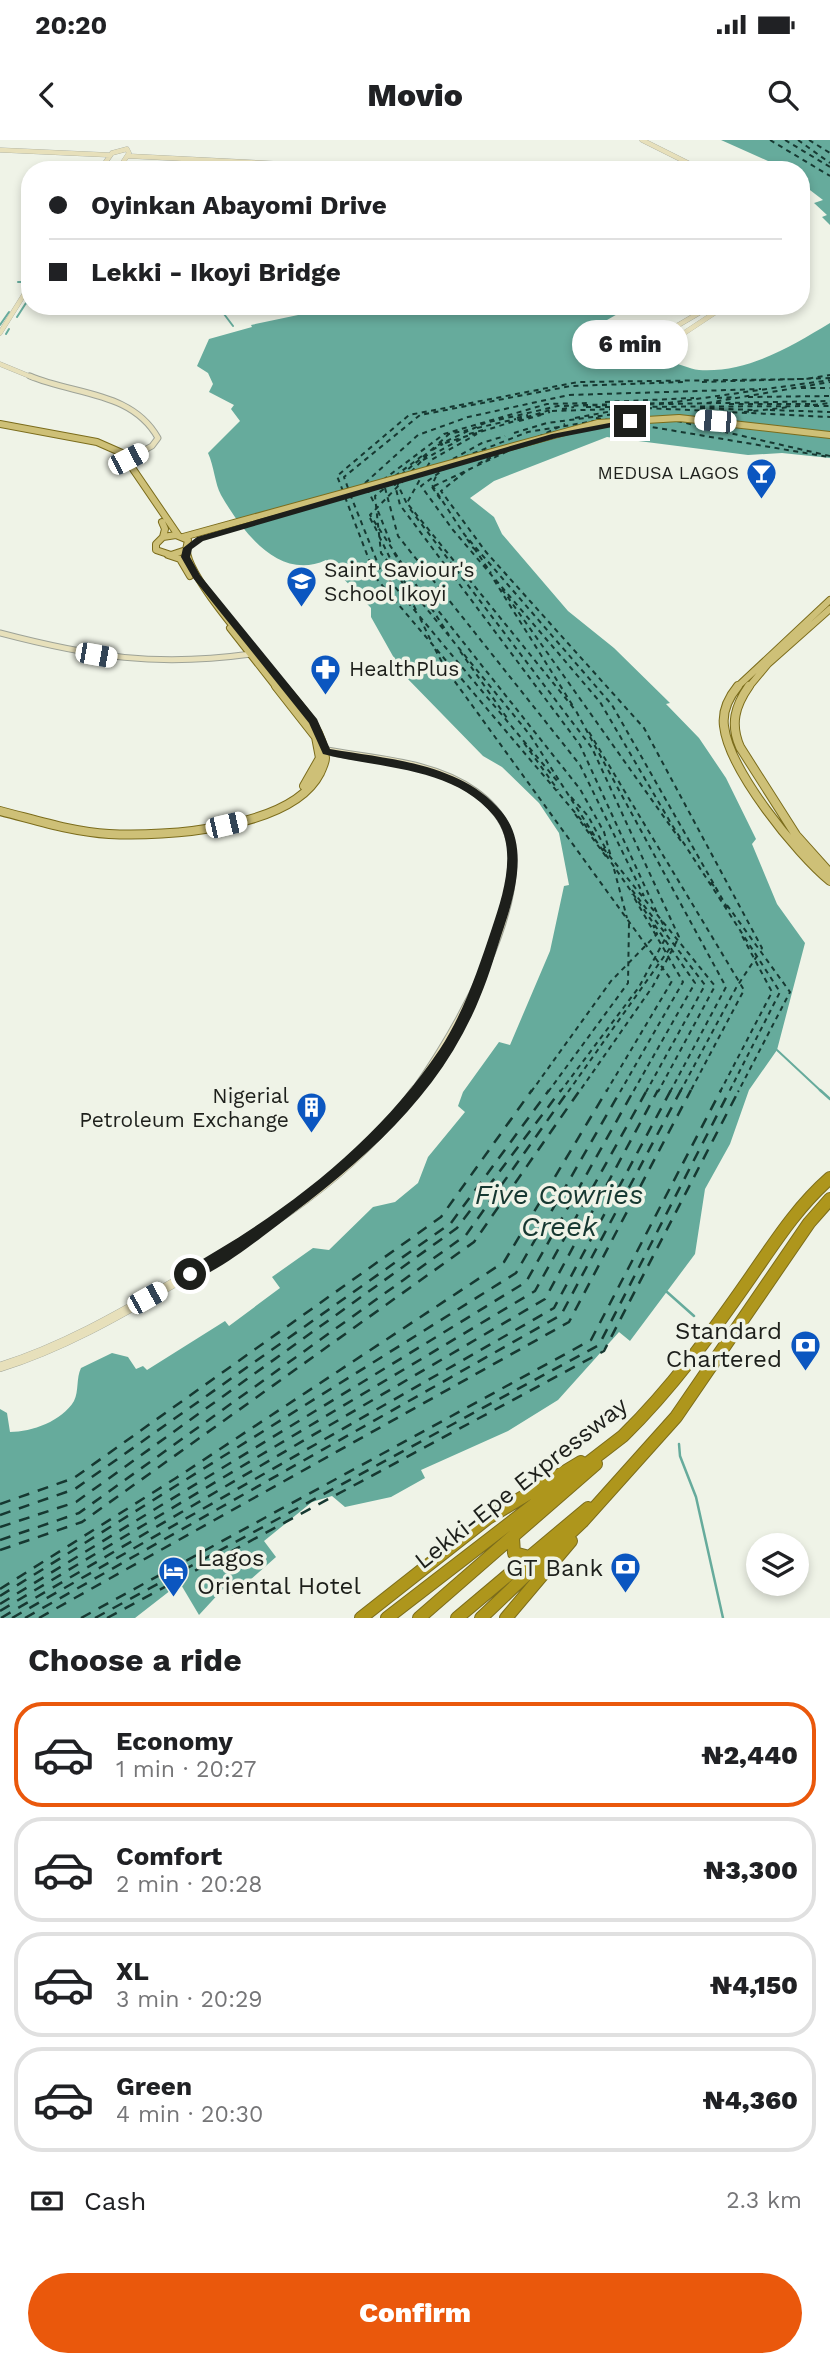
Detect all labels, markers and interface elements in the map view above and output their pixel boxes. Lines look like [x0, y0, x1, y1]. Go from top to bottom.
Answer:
text: 20:20 [35, 10, 107, 40]
icon: back [28, 76, 66, 114]
text: Movio [367, 76, 463, 114]
icon: search [764, 76, 802, 114]
text: Oyinkan Abayomi Drive [91, 190, 387, 220]
text: Lekki - Ikoyi Bridge [91, 257, 341, 287]
callout: 6 min [572, 320, 688, 369]
text: 6 min [598, 331, 662, 358]
route end [614, 405, 646, 437]
car [694, 409, 737, 433]
car [105, 440, 152, 478]
bar icon: MEDUSA LAGOS [745, 456, 779, 500]
place label: MEDUSA LAGOS [597, 462, 739, 483]
place label: Saint Saviour's School Ikoyi [324, 557, 475, 606]
school or university icon: Saint Saviour's School Ikoyi [284, 565, 318, 609]
car [74, 641, 119, 669]
pharmacy icon: HealthPlus [309, 652, 343, 696]
place label: HealthPlus [349, 656, 459, 681]
car [204, 810, 249, 840]
place label: Nigerial Petroleum Exchange [79, 1083, 290, 1132]
building icon: Nigerial Petroleum Exchange [295, 1091, 329, 1135]
water label: Five Cowries Creek [475, 1178, 643, 1243]
route start [174, 1258, 206, 1290]
car [124, 1279, 171, 1317]
place label: Standard Chartered [666, 1317, 782, 1373]
bank icon: Standard Chartered [788, 1328, 822, 1372]
street label: Lekki-Epe Expressway [409, 1391, 633, 1575]
map controls [746, 1533, 809, 1596]
button: layers [746, 1533, 809, 1596]
place label: Lagos Oriental Hotel [197, 1544, 361, 1600]
bank icon: GT Bank [609, 1551, 643, 1595]
place label: GT Bank [506, 1554, 603, 1582]
hotel icon: Lagos Oriental Hotel [157, 1555, 191, 1599]
text: Choose a ride [28, 1641, 242, 1679]
icon: car [32, 1723, 95, 1786]
text: Economy [116, 1726, 233, 1756]
text: ₦2,440 [701, 1740, 798, 1770]
text: 1 min · 20:27 [116, 1756, 256, 1783]
icon: car [32, 1838, 95, 1901]
text: Comfort [116, 1841, 222, 1871]
text: ₦3,300 [703, 1855, 798, 1885]
text: 2 min · 20:28 [116, 1871, 263, 1898]
icon: car [32, 1953, 95, 2016]
text: XL [116, 1956, 149, 1986]
text: ₦4,150 [710, 1970, 798, 2000]
text: 3 min · 20:29 [116, 1986, 263, 2013]
icon: car [32, 2068, 95, 2131]
text: Green [116, 2071, 192, 2101]
text: ₦4,360 [703, 2085, 798, 2115]
text: 4 min · 20:30 [116, 2101, 263, 2128]
icon: cash [28, 2182, 66, 2220]
text: Cash [84, 2186, 146, 2216]
text: 2.3 km [726, 2187, 802, 2214]
button: Confirm [28, 2273, 802, 2353]

